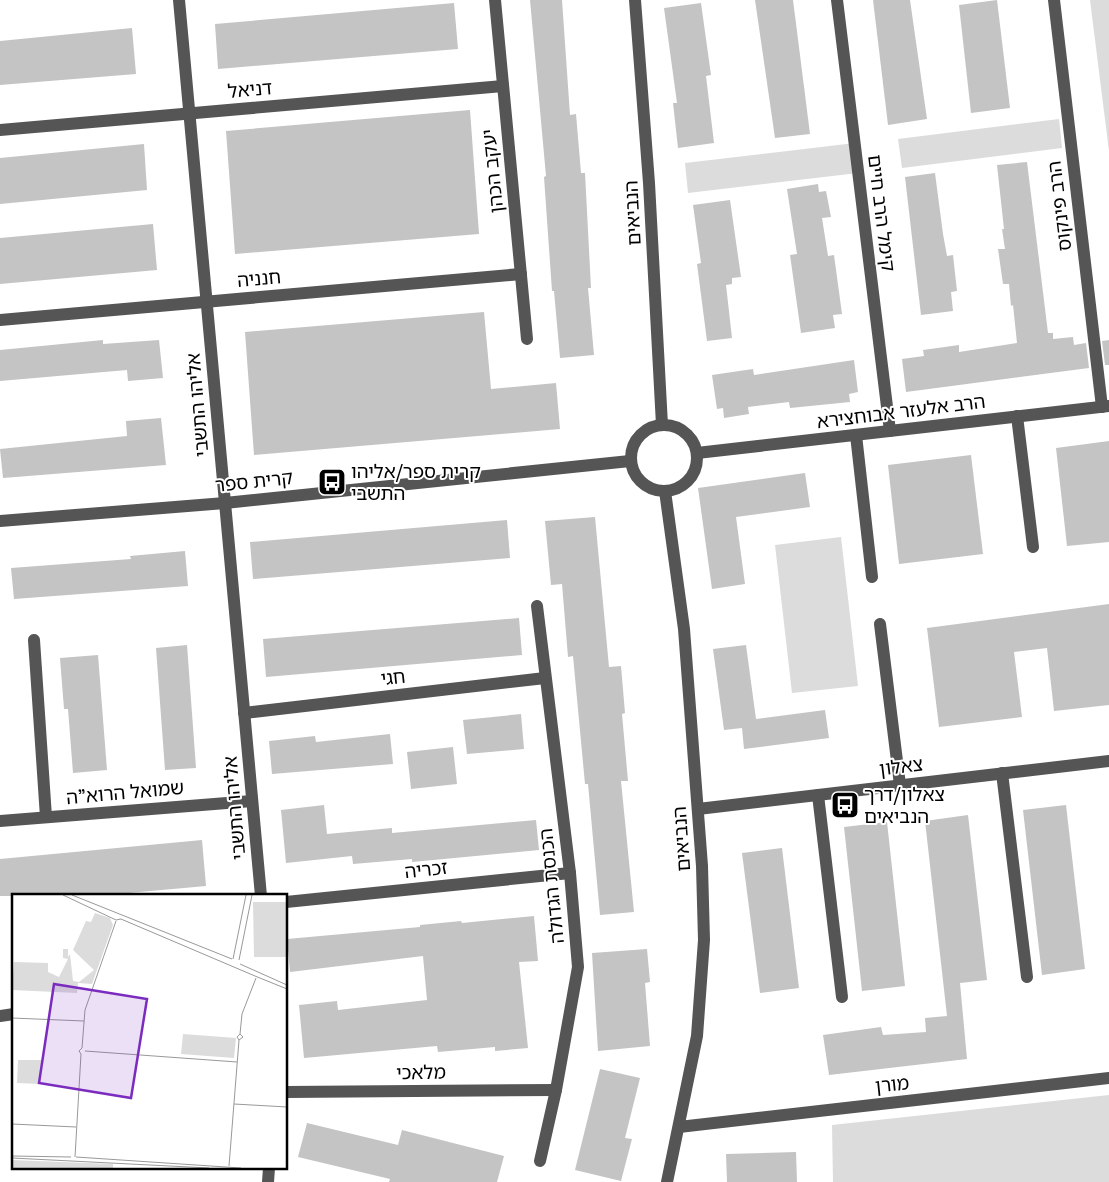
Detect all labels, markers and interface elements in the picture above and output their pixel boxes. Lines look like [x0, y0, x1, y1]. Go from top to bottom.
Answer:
street label: דניאל [227, 75, 273, 104]
street label: יעקב הכהן [476, 128, 509, 214]
street label: קימל הרב חיים [862, 153, 901, 273]
street label: הרב פינקוס [1042, 159, 1077, 253]
street label: הנביאים [618, 180, 647, 246]
street label: חנניה [236, 264, 282, 293]
street label: אליהו התשבי [181, 352, 214, 458]
street label: הרב אלעזר אבוחצירא [815, 389, 987, 434]
place label: קרית ספר/אליהו התשבי [351, 459, 481, 506]
street label: קרית ספר [214, 465, 294, 498]
bus stop icon: קרית ספר/אליהו התשבי [317, 467, 347, 497]
street label: חגי [379, 664, 407, 691]
street label: צאלון [878, 751, 924, 782]
street label: אליהו התשבי [218, 755, 251, 861]
street label: שמואל הרוא"ה [65, 775, 185, 810]
place label: צאלון/דרך הנביאים [864, 782, 945, 829]
bus stop icon: צאלון/דרך הנביאים [830, 790, 860, 820]
street label: הנביאים [667, 806, 696, 872]
street label: הכנסת הגדולה [533, 827, 570, 945]
street label: זכריה [403, 855, 449, 884]
inset map [12, 894, 288, 1170]
street label: מלאכי [396, 1060, 446, 1085]
street label: מורן [874, 1070, 910, 1099]

